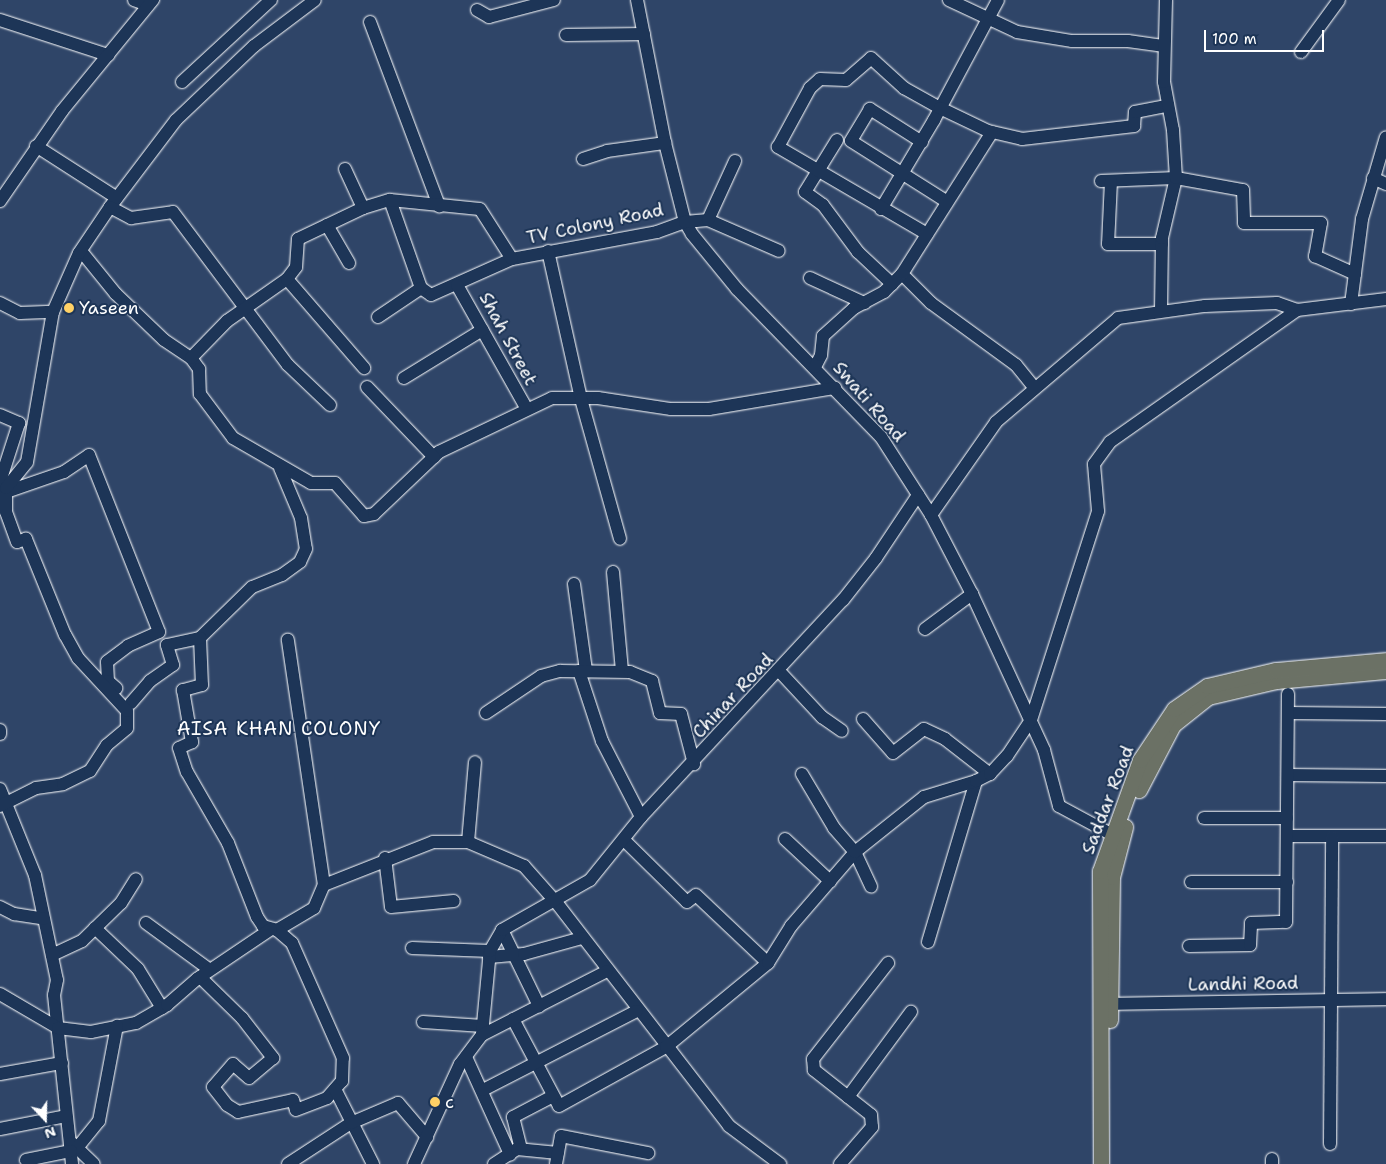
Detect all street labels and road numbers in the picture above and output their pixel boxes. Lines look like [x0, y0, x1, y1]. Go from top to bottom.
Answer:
street label: TV Colony Road [525, 199, 665, 249]
street label: Shah Street [474, 289, 542, 389]
street label: Swati Road [828, 357, 910, 447]
street label: Chinar Road [688, 649, 778, 743]
street label: Saddar Road [1077, 743, 1139, 857]
street label: Landhi Road [1188, 972, 1298, 996]

